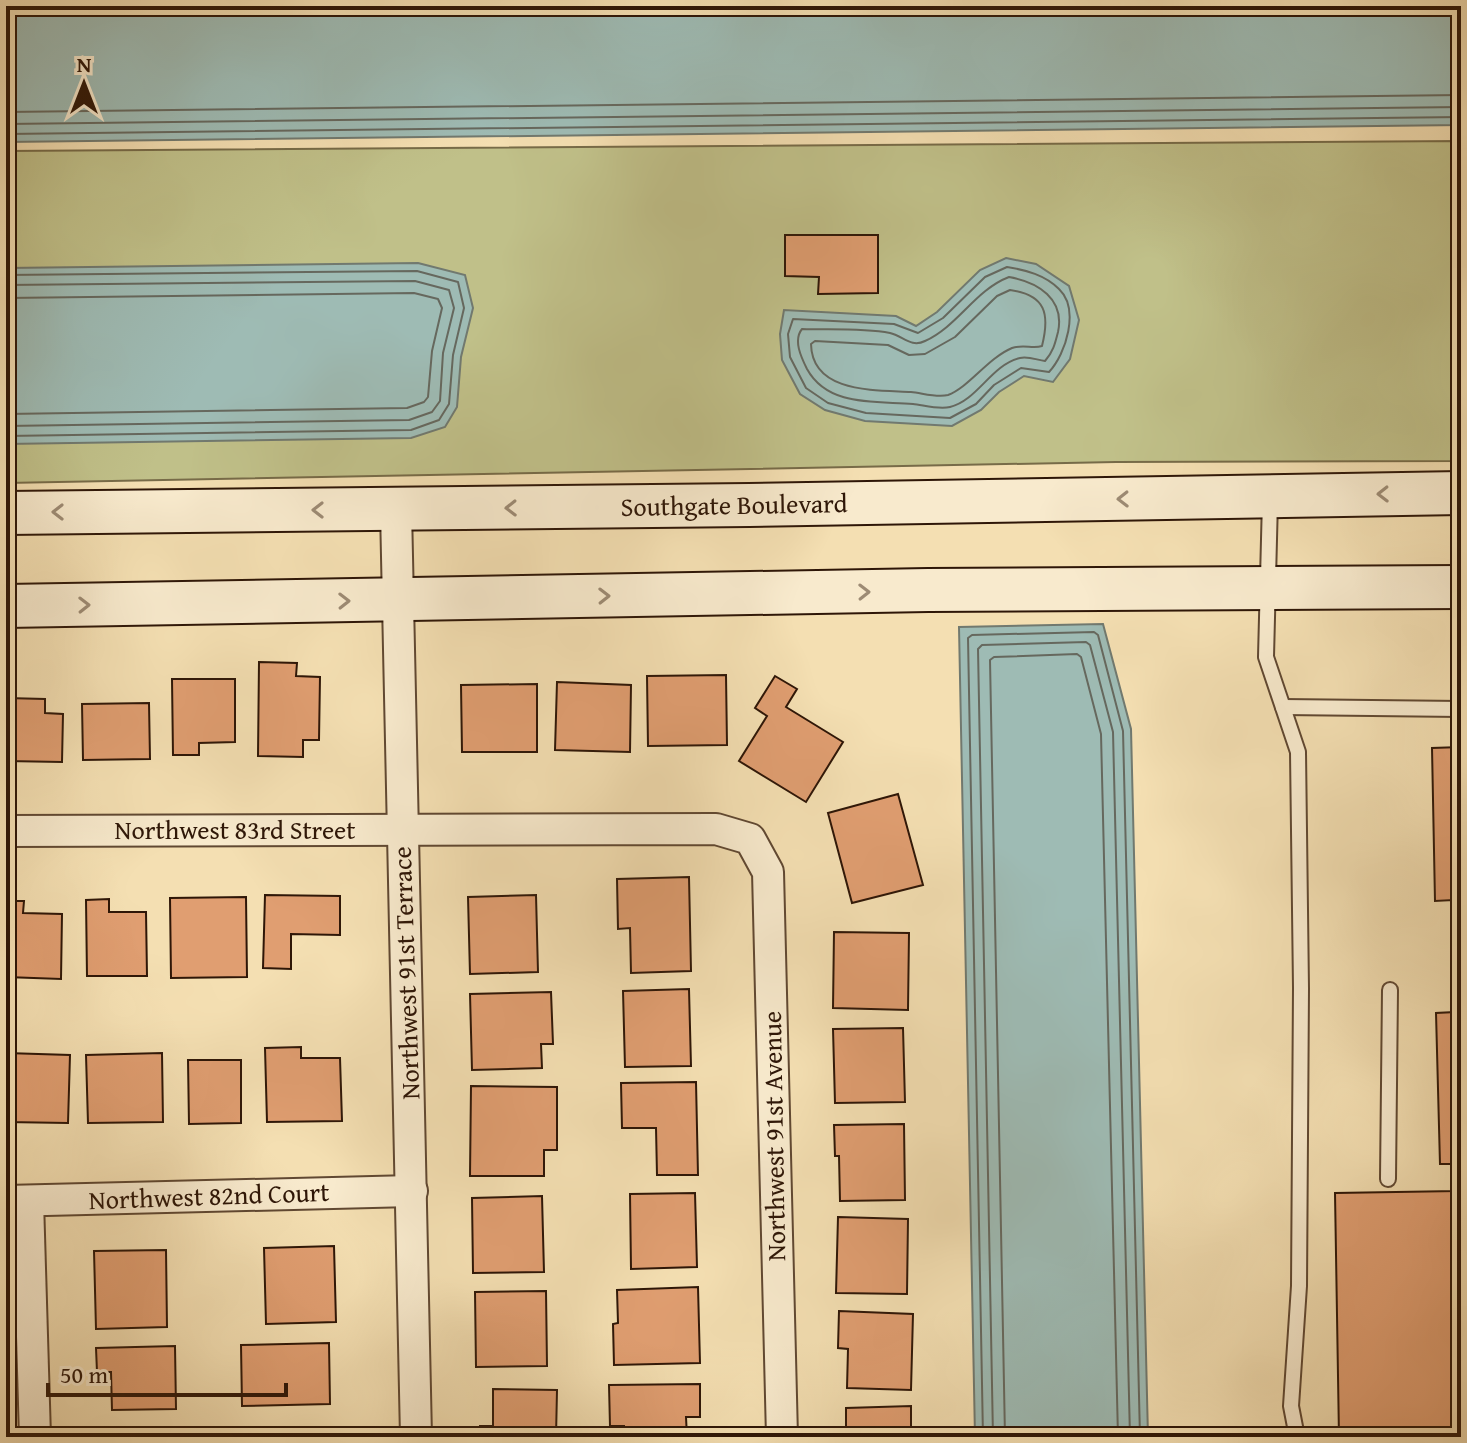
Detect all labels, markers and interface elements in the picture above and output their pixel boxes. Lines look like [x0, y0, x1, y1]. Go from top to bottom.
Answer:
north arrow [44, 44, 124, 124]
text: N [77, 48, 92, 80]
street label: Southgate Boulevard [620, 483, 848, 526]
one-way arrow [1376, 485, 1389, 503]
one-way arrow [1116, 490, 1129, 507]
one-way arrow [504, 499, 517, 517]
one-way arrow [311, 502, 324, 519]
one-way arrow [51, 504, 64, 521]
one-way arrow [858, 583, 871, 600]
one-way arrow [598, 588, 611, 605]
one-way arrow [338, 592, 351, 610]
one-way arrow [78, 596, 91, 614]
street label: Northwest 83rd Street [115, 810, 356, 849]
street label: Northwest 91st Terrace [382, 846, 429, 1100]
street label: Northwest 91st Avenue [752, 1011, 795, 1261]
street label: Northwest 82nd Court [88, 1172, 330, 1219]
scale bar [48, 1347, 286, 1397]
text: 50 m [60, 1357, 108, 1392]

